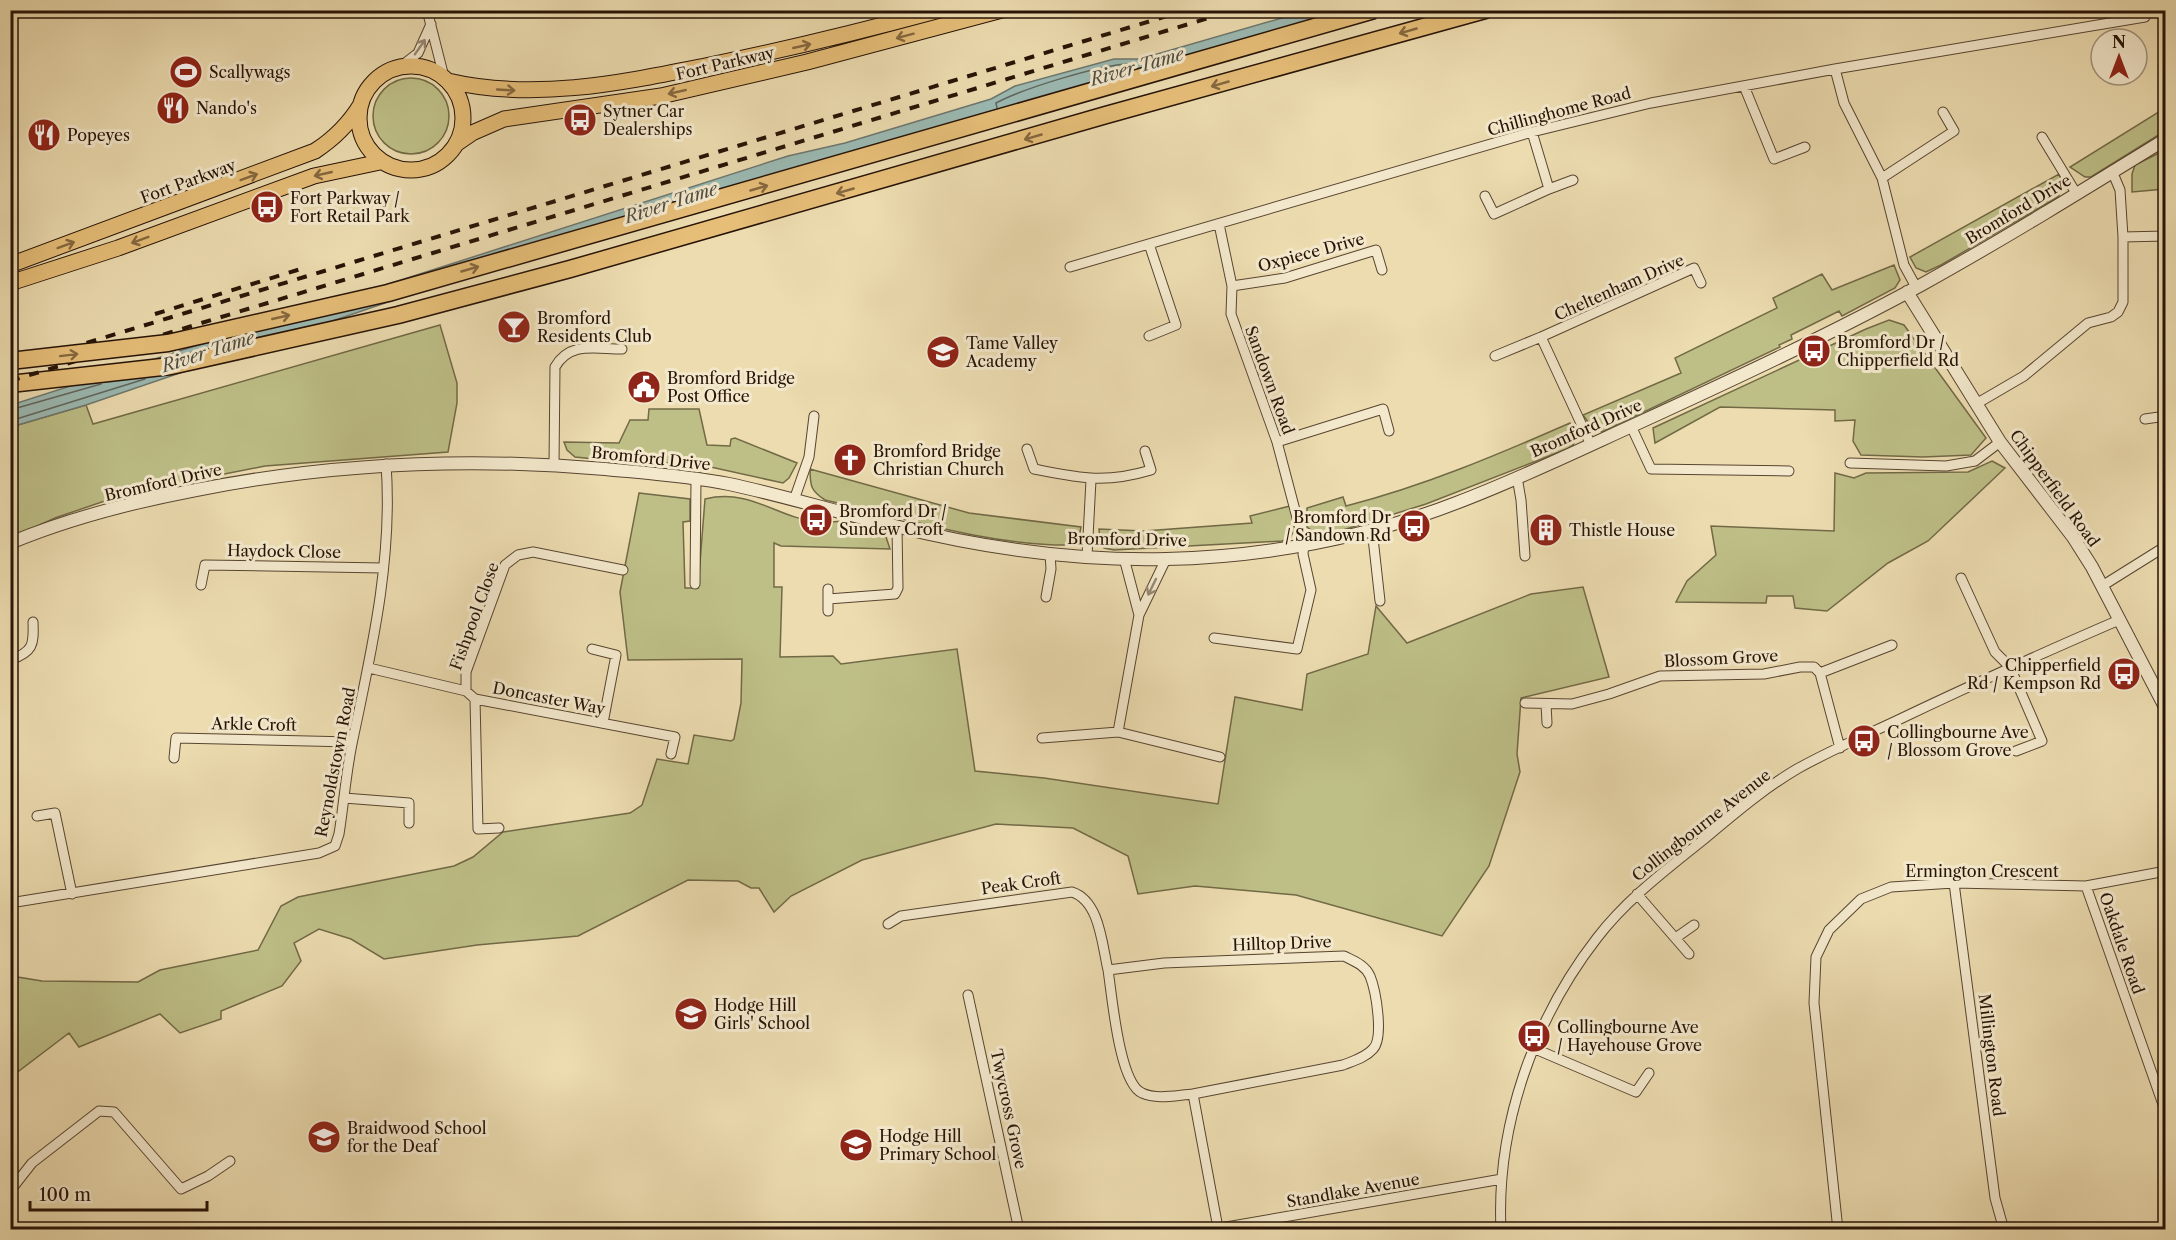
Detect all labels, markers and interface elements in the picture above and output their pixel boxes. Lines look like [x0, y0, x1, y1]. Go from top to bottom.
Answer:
one-way arrow [1399, 26, 1418, 38]
north arrow [2089, 27, 2149, 87]
one-way arrow [896, 31, 915, 42]
text: N [2112, 32, 2126, 52]
one-way arrow [414, 40, 426, 56]
one-way arrow [792, 40, 811, 52]
street label: Fort Parkway [674, 42, 777, 84]
water label: River Tame [1086, 43, 1188, 91]
sports icon: Scallywags [168, 54, 204, 90]
place label: Scallywags [209, 62, 290, 82]
one-way arrow [1211, 78, 1230, 90]
street label: Chillinghome Road [1485, 82, 1633, 140]
one-way arrow [495, 85, 515, 96]
one-way arrow [668, 87, 687, 98]
restaurant icon: Nando's [155, 90, 191, 126]
place label: Nando's [196, 98, 257, 118]
place label: Sytner Car Dealerships [603, 101, 693, 139]
bus stop icon: Sytner Car Dealerships [562, 102, 598, 138]
restaurant icon: Popeyes [26, 117, 62, 153]
place label: Popeyes [67, 125, 130, 145]
one-way arrow [1023, 132, 1042, 143]
street label: Fort Parkway [137, 154, 240, 208]
one-way arrow [314, 169, 333, 180]
street label: Bromford Drive [1961, 170, 2075, 248]
one-way arrow [239, 171, 257, 182]
water label: River Tame [620, 177, 721, 229]
one-way arrow [749, 182, 768, 193]
one-way arrow [836, 186, 855, 197]
place label: Fort Parkway / Fort Retail Park [290, 188, 410, 226]
bus stop icon: Fort Parkway / Fort Retail Park [249, 189, 285, 225]
street label: Oxpiece Drive [1256, 228, 1366, 276]
one-way arrow [131, 236, 150, 247]
one-way arrow [56, 239, 75, 250]
street label: Cheltenham Drive [1551, 249, 1687, 325]
one-way arrow [460, 263, 479, 275]
place label: Bromford Residents Club [537, 308, 652, 346]
bar icon: Bromford Residents Club [496, 309, 532, 345]
one-way arrow [271, 311, 290, 323]
street label: Sandown Road [1241, 323, 1299, 437]
water label: River Tame [157, 326, 258, 378]
place label: Bromford Dr / Chipperfield Rd [1837, 332, 1959, 370]
place label: Tame Valley Academy [965, 333, 1059, 371]
bus stop icon: Bromford Dr / Chipperfield Rd [1796, 333, 1832, 369]
school or university icon: Tame Valley Academy [925, 334, 961, 370]
one-way arrow [58, 349, 78, 360]
place label: Bromford Bridge Post Office [667, 368, 795, 406]
public building icon: Bromford Bridge Post Office [626, 369, 662, 405]
street label: Bromford Drive [1527, 394, 1645, 462]
street label: Chipperfield Road [2006, 425, 2104, 551]
place label: Bromford Bridge Christian Church [873, 441, 1004, 479]
street label: Bromford Drive [590, 442, 712, 474]
church icon: Bromford Bridge Christian Church [832, 442, 868, 478]
street label: Bromford Drive [102, 459, 224, 505]
place label: Bromford Dr / Sundew Croft [839, 501, 947, 539]
bus stop icon: Bromford Dr / Sundew Croft [798, 502, 834, 538]
place label: Bromford Dr / Sandown Rd [1285, 507, 1391, 545]
bus stop icon: Bromford Dr / Sandown Rd [1396, 508, 1432, 544]
building icon: Thistle House [1528, 512, 1564, 548]
place label: Thistle House [1569, 520, 1675, 540]
street label: Bromford Drive [1067, 528, 1187, 550]
street label: Haydock Close [227, 540, 341, 562]
street label: Fishpool Close [445, 559, 503, 673]
one-way arrow [1146, 578, 1158, 596]
street label: Blossom Grove [1663, 645, 1779, 671]
place label: Chipperfield Rd / Kempson Rd [1967, 655, 2101, 693]
bus stop icon: Chipperfield Rd / Kempson Rd [2106, 656, 2142, 692]
street label: Doncaster Way [491, 677, 608, 719]
street label: Reynoldstown Road [311, 685, 359, 839]
street label: Arkle Croft [210, 713, 297, 735]
place label: Collingbourne Ave / Blossom Grove [1887, 722, 2029, 760]
bus stop icon: Collingbourne Ave / Blossom Grove [1846, 723, 1882, 759]
street label: Collingbourne Avenue [1628, 765, 1774, 885]
street label: Ermington Crescent [1905, 861, 2059, 881]
street label: Peak Croft [980, 868, 1062, 898]
street label: Oakdale Road [2095, 890, 2149, 997]
street label: Hilltop Drive [1232, 931, 1332, 955]
street label: Millington Road [1975, 993, 2009, 1118]
place label: Hodge Hill Girls' School [714, 995, 810, 1033]
school or university icon: Hodge Hill Girls' School [673, 996, 709, 1032]
place label: Collingbourne Ave / Hayehouse Grove [1557, 1017, 1702, 1055]
bus stop icon: Collingbourne Ave / Hayehouse Grove [1516, 1018, 1552, 1054]
street label: Twycross Grove [987, 1047, 1031, 1171]
place label: Braidwood School for the Deaf [347, 1118, 487, 1156]
school or university icon: Braidwood School for the Deaf [306, 1119, 342, 1155]
place label: Hodge Hill Primary School [879, 1126, 997, 1164]
school or university icon: Hodge Hill Primary School [838, 1127, 874, 1163]
street label: Standlake Avenue [1285, 1168, 1421, 1212]
scale bar [30, 1174, 207, 1212]
text: 100 m [39, 1184, 91, 1206]

